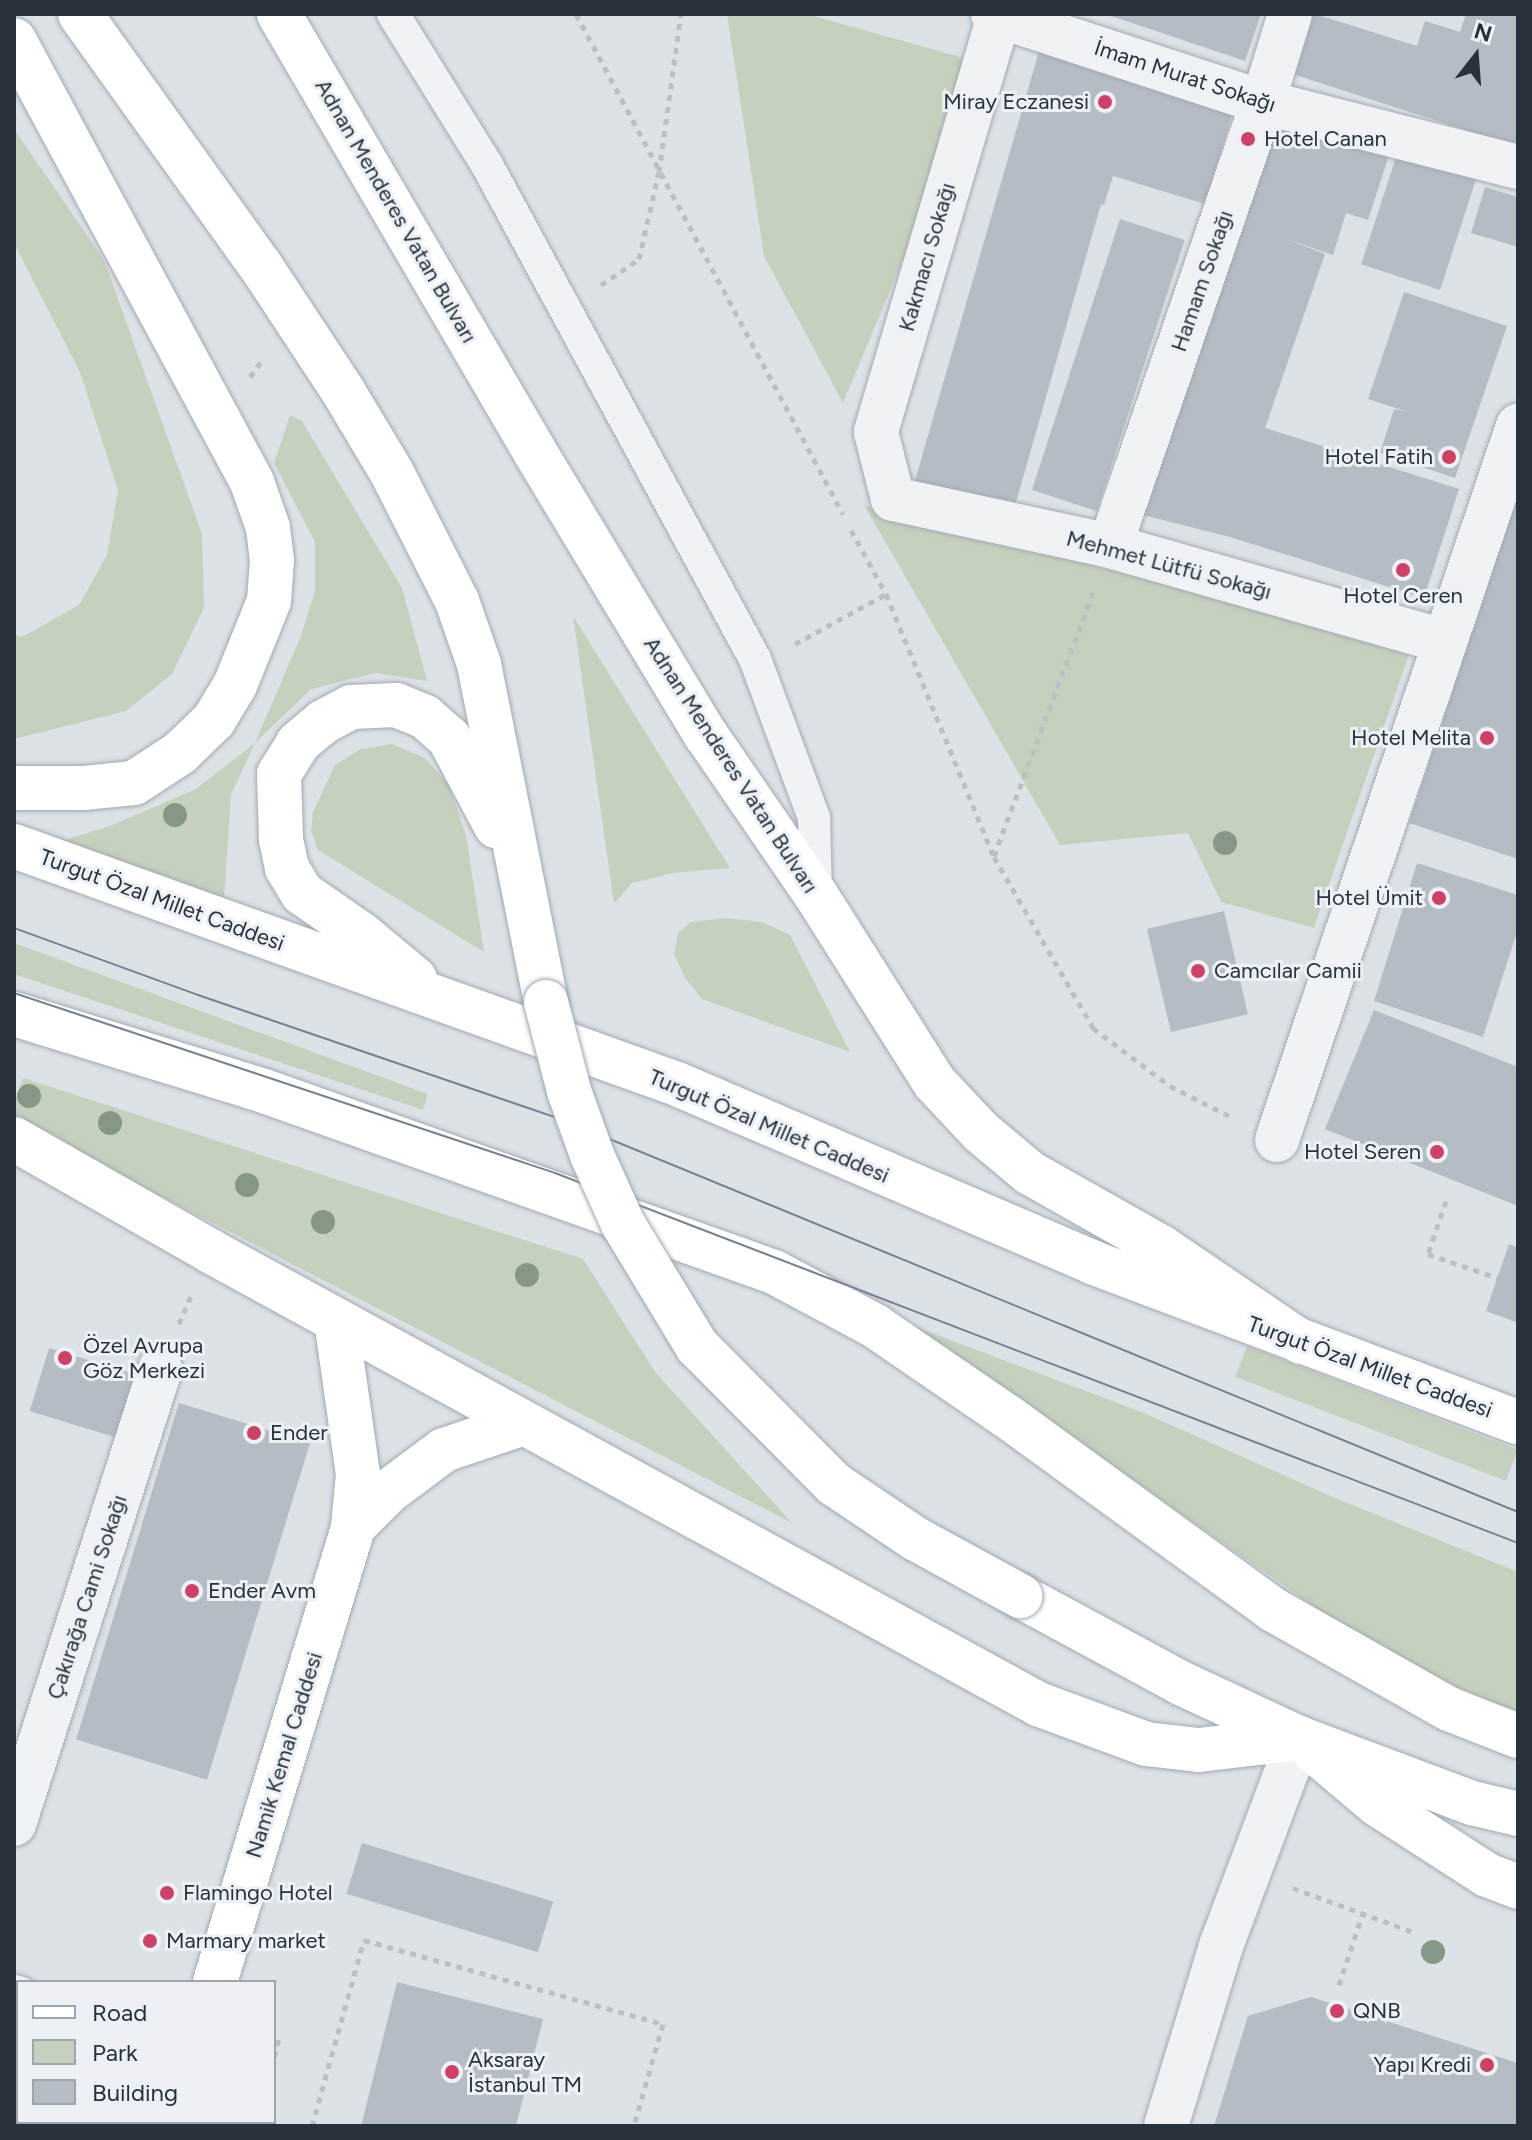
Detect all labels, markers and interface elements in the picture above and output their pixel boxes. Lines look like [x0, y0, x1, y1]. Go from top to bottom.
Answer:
north arrow [1436, 16, 1516, 96]
text: N [1471, 17, 1495, 48]
street label: İmam Murat Sokağı [1091, 34, 1279, 118]
street label: Adnan Menderes Vatan Bulvarı [310, 74, 482, 348]
place label: Miray Eczanesi [943, 89, 1089, 115]
marker: Miray Eczanesi [1096, 93, 1114, 111]
place label: Hotel Canan [1264, 126, 1387, 152]
marker: Hotel Canan [1239, 130, 1257, 148]
street label: Kakmacı Sokağı [893, 180, 961, 334]
street label: Hamam Sokağı [1165, 207, 1239, 355]
place label: Hotel Fatih [1324, 444, 1433, 470]
marker: Hotel Fatih [1440, 448, 1458, 466]
street label: Mehmet Lütfü Sokağı [1064, 525, 1274, 605]
marker: Hotel Ceren [1394, 561, 1412, 579]
place label: Hotel Ceren [1343, 583, 1463, 609]
street label: Adnan Menderes Vatan Bulvarı [638, 632, 824, 898]
place label: Hotel Melita [1351, 725, 1471, 751]
marker: Hotel Melita [1478, 729, 1496, 747]
street label: Turgut Özal Millet Caddesi [36, 843, 288, 957]
place label: Hotel Ümit [1315, 885, 1423, 911]
marker: Hotel Ümit [1430, 889, 1448, 907]
place label: Camcılar Camii [1214, 958, 1362, 984]
marker: Camcılar Camii [1189, 962, 1207, 980]
street label: Turgut Özal Millet Caddesi [645, 1063, 893, 1189]
place label: Hotel Seren [1304, 1139, 1421, 1165]
marker: Hotel Seren [1428, 1143, 1446, 1161]
street label: Turgut Özal Millet Caddesi [1244, 1310, 1496, 1424]
place label: Özel Avrupa Göz Merkezi [83, 1332, 205, 1384]
marker: Özel Avrupa Göz Merkezi [54, 1347, 76, 1369]
place label: Ender [270, 1420, 328, 1446]
marker: Ender [245, 1424, 263, 1442]
street label: Çakırağa Cami Sokağı [41, 1491, 133, 1703]
place label: Ender Avm [208, 1578, 316, 1604]
marker: Ender Avm [183, 1582, 201, 1600]
street label: Namik Kemal Caddesi [240, 1649, 328, 1861]
place label: Flamingo Hotel [183, 1880, 333, 1906]
marker: Flamingo Hotel [158, 1884, 176, 1902]
place label: Marmary market [166, 1928, 326, 1954]
marker: Marmary market [141, 1932, 159, 1950]
legend [16, 1980, 276, 2124]
text: Road [92, 1998, 147, 2027]
place label: QNB [1353, 1998, 1401, 2024]
marker: QNB [1328, 2002, 1346, 2020]
text: Park [92, 2038, 138, 2067]
place label: Aksaray İstanbul TM [468, 2046, 582, 2098]
place label: Yapı Kredi [1373, 2052, 1471, 2078]
marker: Yapı Kredi [1478, 2056, 1496, 2074]
marker: Aksaray İstanbul TM [443, 2063, 461, 2081]
text: Building [92, 2078, 178, 2107]

